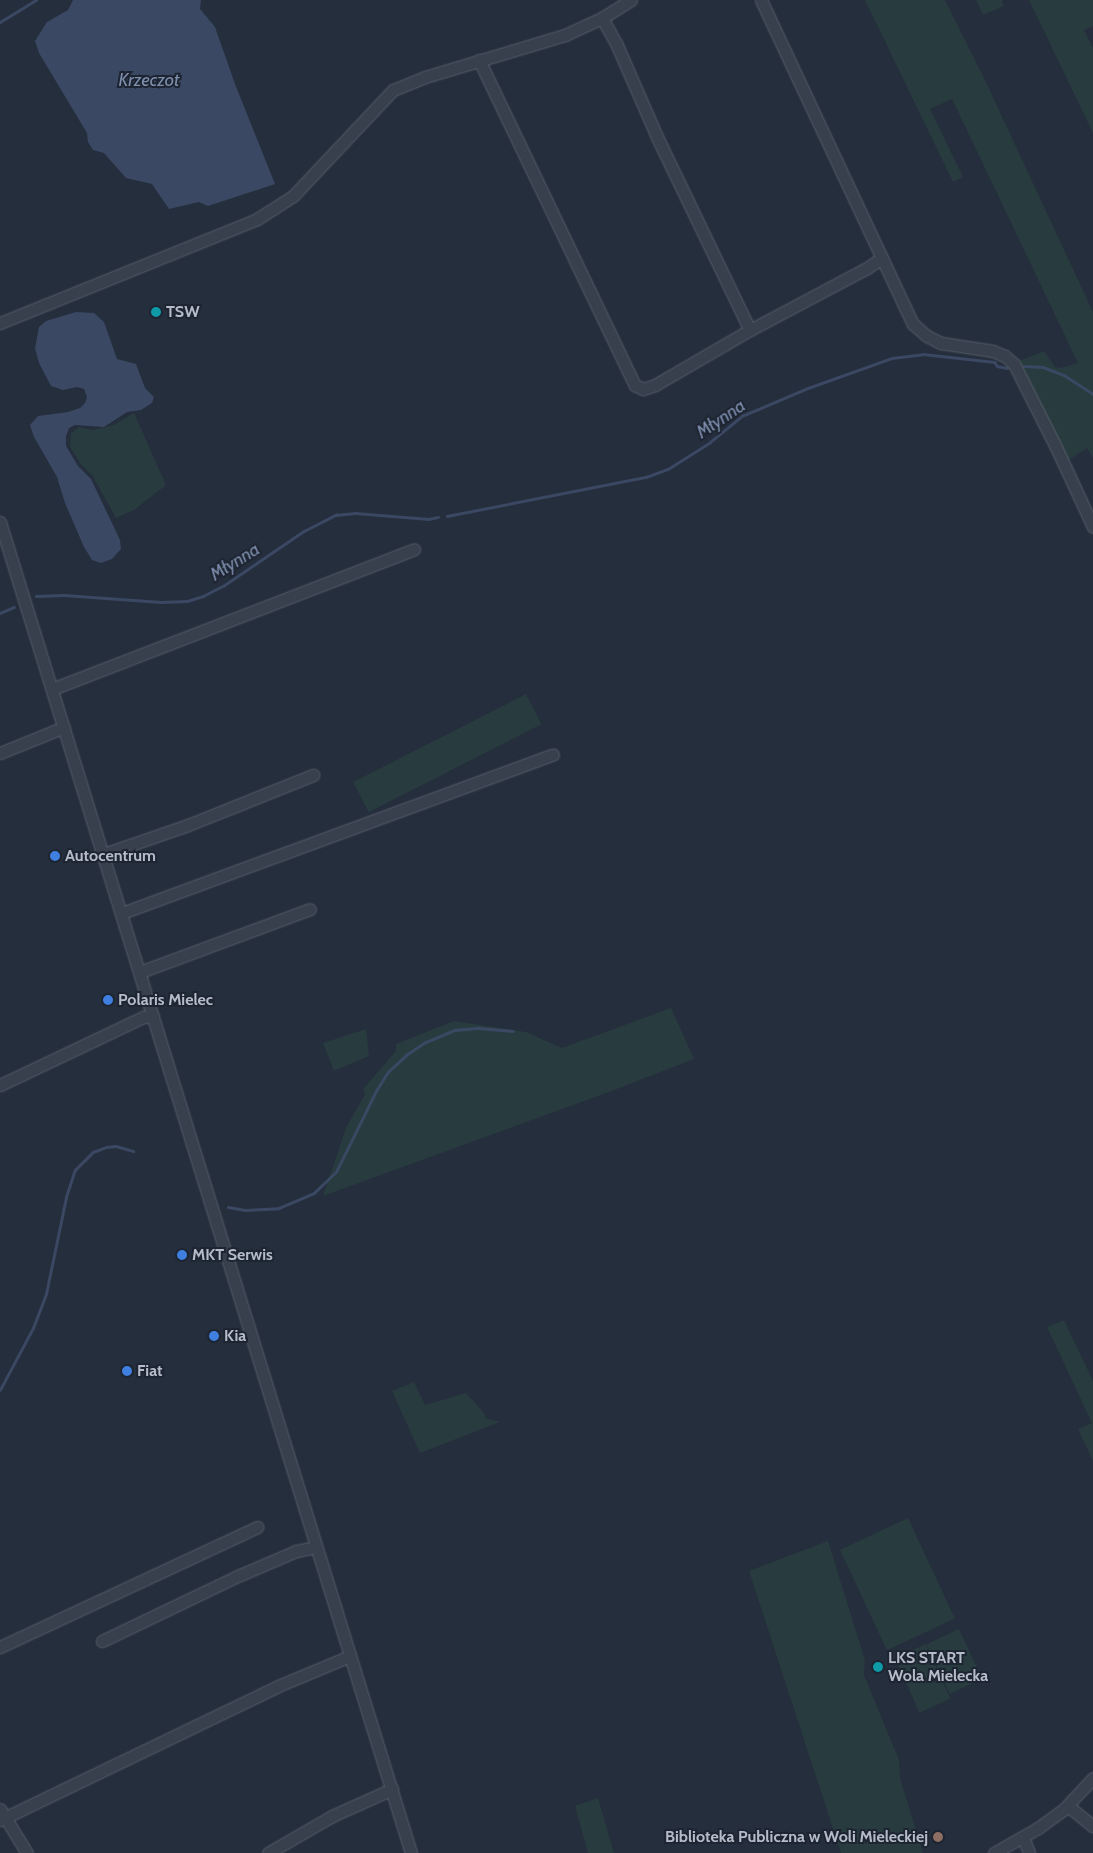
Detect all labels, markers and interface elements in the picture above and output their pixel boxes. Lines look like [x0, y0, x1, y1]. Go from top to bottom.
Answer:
water label: Krzeczot [119, 69, 179, 91]
place label: TSW [166, 302, 200, 322]
marker: TSW [150, 306, 162, 318]
water label: Młynna [692, 395, 750, 443]
water label: Młynna [206, 538, 264, 586]
place label: Autocentrum [65, 846, 156, 866]
marker: Autocentrum [49, 850, 61, 862]
place label: Polaris Mielec [118, 990, 213, 1010]
marker: Polaris Mielec [102, 994, 114, 1006]
place label: MKT Serwis [192, 1245, 273, 1265]
marker: MKT Serwis [176, 1249, 188, 1261]
place label: Kia [224, 1326, 246, 1346]
marker: Kia [208, 1330, 220, 1342]
place label: Fiat [137, 1361, 162, 1381]
marker: Fiat [121, 1365, 133, 1377]
place label: LKS START Wola Mielecka [888, 1648, 988, 1686]
marker: LKS START Wola Mielecka [872, 1661, 884, 1673]
place label: Biblioteka Publiczna w Woli Mieleckiej [665, 1827, 928, 1847]
marker: Biblioteka Publiczna w Woli Mieleckiej [932, 1831, 944, 1843]

